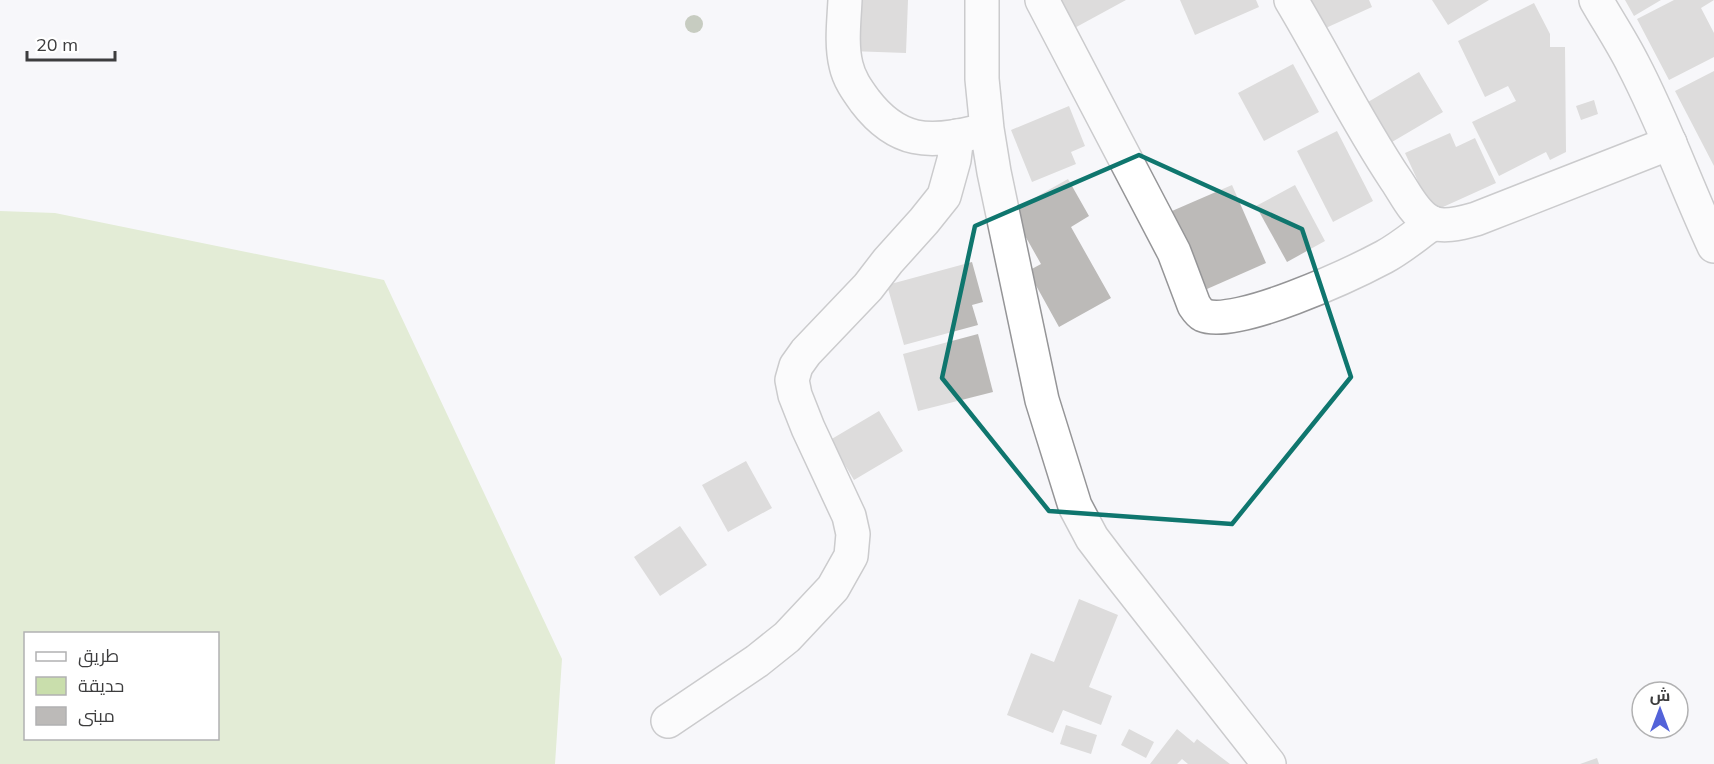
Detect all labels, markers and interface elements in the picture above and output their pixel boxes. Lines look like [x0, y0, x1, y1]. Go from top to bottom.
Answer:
scale bar [27, 24, 116, 62]
text: 20 m [36, 33, 78, 56]
legend [24, 632, 219, 740]
text: طريق [78, 644, 119, 668]
text: حديقة [78, 674, 124, 697]
north arrow [1630, 680, 1690, 740]
text: ش [1650, 685, 1670, 705]
text: مبنى [78, 704, 115, 727]

